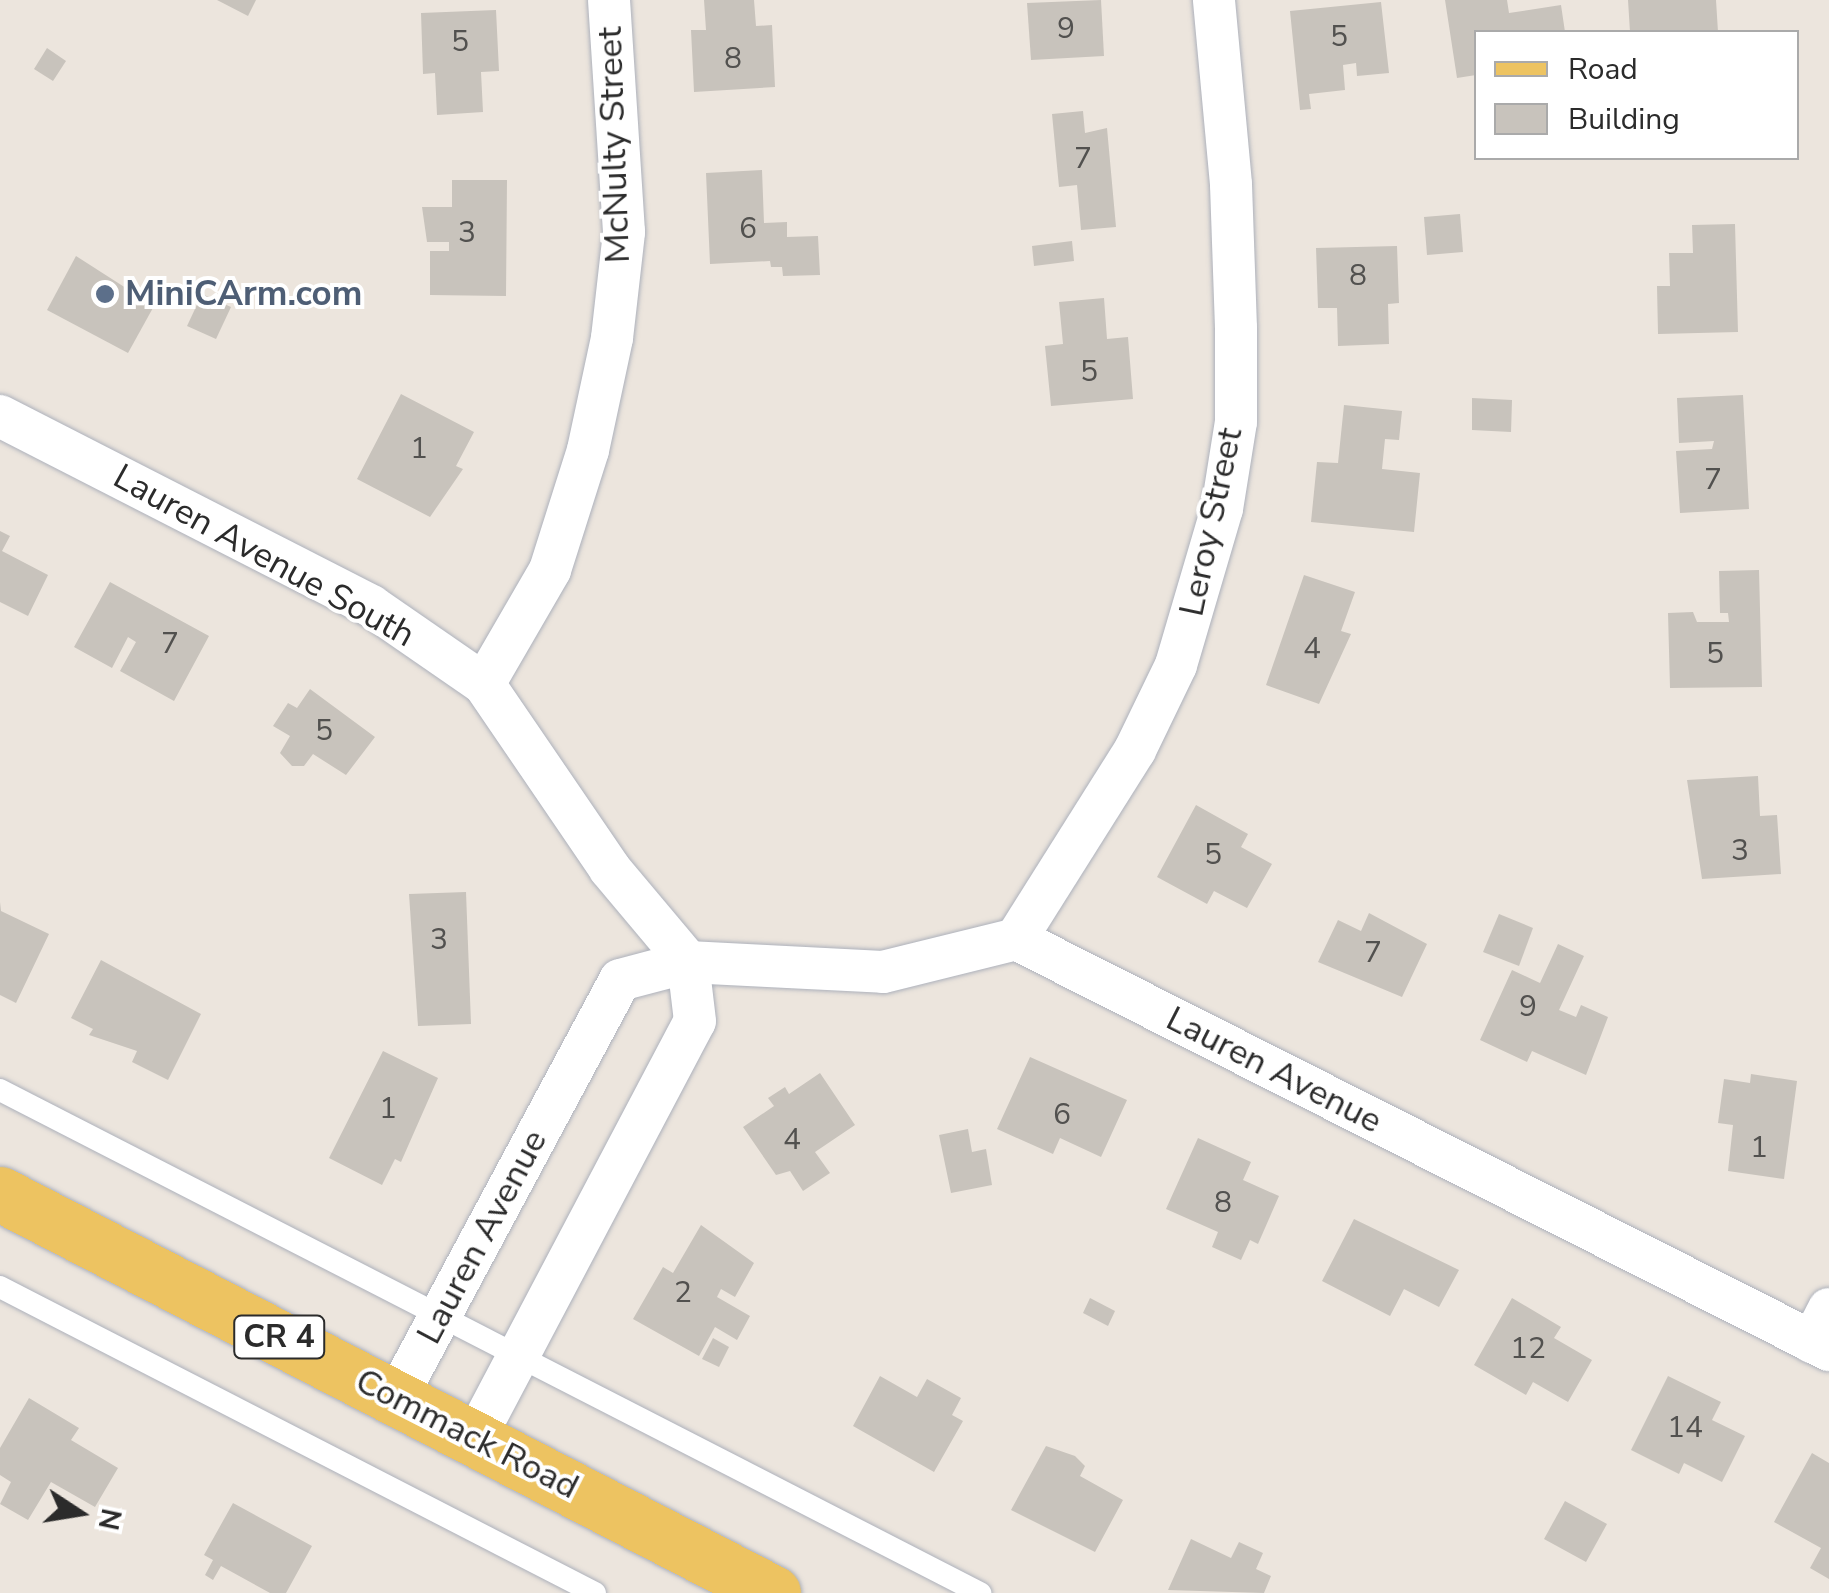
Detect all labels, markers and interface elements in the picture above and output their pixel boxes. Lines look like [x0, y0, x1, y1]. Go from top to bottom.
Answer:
house number: 9 [1057, 11, 1075, 47]
house number: 5 [1330, 19, 1348, 55]
house number: 5 [451, 24, 469, 60]
street label: McNulty Street [589, 26, 639, 264]
legend [1474, 30, 1799, 160]
house number: 8 [724, 41, 742, 77]
text: Road [1568, 49, 1638, 90]
text: Building [1568, 99, 1680, 140]
house number: 7 [1074, 141, 1092, 177]
house number: 6 [739, 211, 757, 247]
house number: 3 [458, 215, 476, 251]
house number: 8 [1349, 258, 1367, 294]
place label: MiniCArm.com [125, 273, 362, 315]
marker: MiniCArm.com [94, 283, 116, 305]
house number: 5 [1080, 354, 1098, 390]
street label: Leroy Street [1171, 424, 1251, 620]
house number: 1 [410, 431, 428, 467]
street label: Lauren Avenue South [106, 456, 422, 656]
house number: 7 [1704, 462, 1722, 498]
house number: 7 [161, 626, 179, 662]
house number: 4 [1303, 631, 1321, 667]
house number: 5 [1706, 636, 1724, 672]
house number: 5 [315, 713, 333, 749]
house number: 3 [1731, 833, 1749, 869]
house number: 5 [1204, 837, 1222, 873]
house number: 3 [430, 922, 448, 958]
house number: 7 [1364, 935, 1382, 971]
house number: 9 [1519, 989, 1537, 1025]
street label: Lauren Avenue [1159, 998, 1389, 1142]
house number: 1 [379, 1091, 397, 1127]
house number: 6 [1053, 1097, 1071, 1133]
house number: 4 [783, 1122, 801, 1158]
street label: Lauren Avenue [408, 1123, 556, 1351]
house number: 1 [1750, 1130, 1768, 1166]
house number: 8 [1214, 1185, 1232, 1221]
house number: 2 [674, 1275, 692, 1311]
road number: CR 4 [232, 1310, 326, 1364]
house number: 12 [1510, 1331, 1546, 1367]
street label: Commack Road [349, 1360, 585, 1508]
house number: 14 [1667, 1410, 1703, 1446]
north arrow [30, 1463, 130, 1563]
text: N [89, 1505, 130, 1533]

